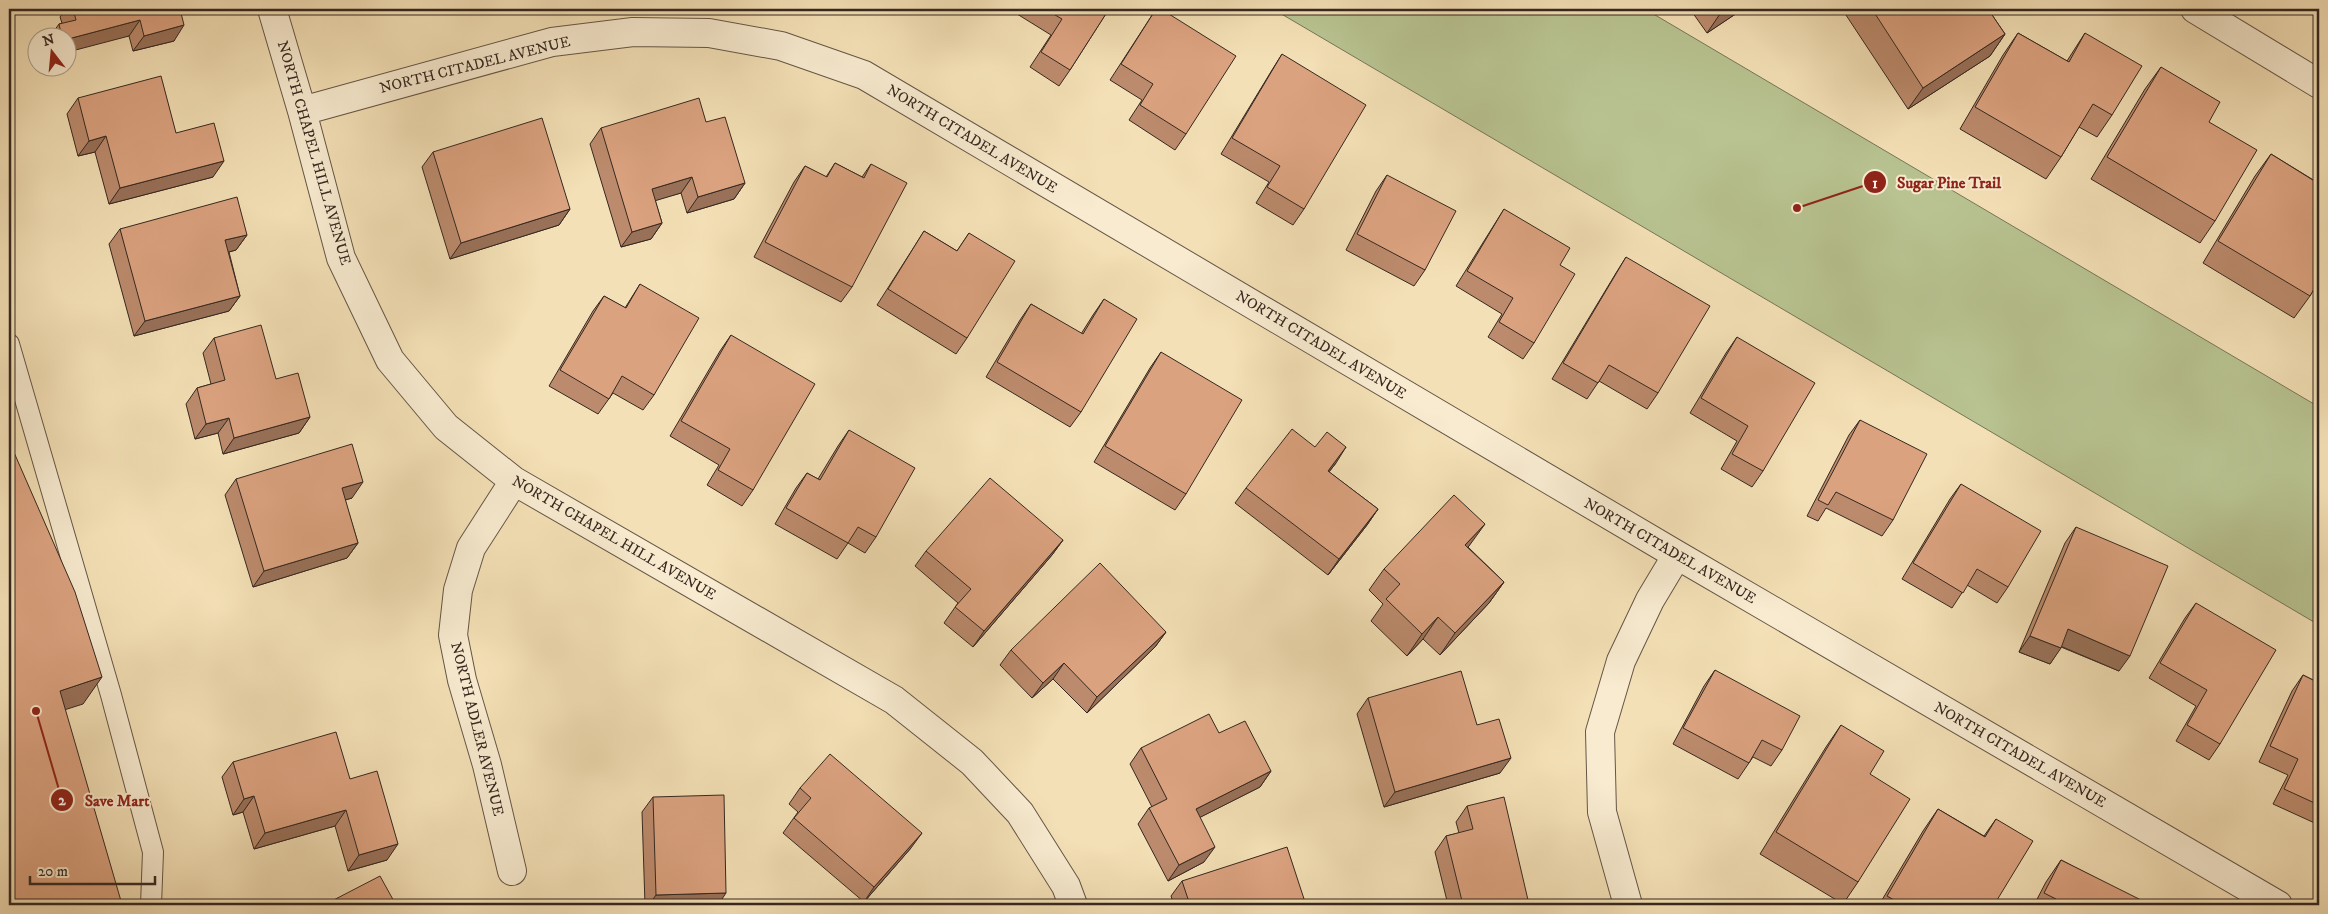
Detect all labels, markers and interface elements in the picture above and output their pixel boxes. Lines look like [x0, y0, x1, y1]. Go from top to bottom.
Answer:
north arrow [28, 28, 78, 78]
text: N [41, 30, 57, 51]
street label: NORTH CITADEL AVENUE [378, 32, 573, 98]
street label: NORTH CHAPEL HILL AVENUE [273, 39, 355, 268]
street label: NORTH CITADEL AVENUE [883, 80, 1061, 198]
callout: Sugar Pine Trail [1862, 167, 2011, 198]
text: Sugar Pine Trail [1897, 173, 2002, 193]
text: 1 [1872, 174, 1878, 193]
street label: NORTH CITADEL AVENUE [1232, 286, 1410, 404]
street label: NORTH CHAPEL HILL AVENUE [509, 472, 720, 605]
street label: NORTH CITADEL AVENUE [1580, 494, 1760, 608]
street label: NORTH ADLER AVENUE [446, 640, 508, 818]
street label: NORTH CITADEL AVENUE [1930, 698, 2110, 812]
callout: Save Mart [50, 785, 159, 816]
text: 2 [58, 791, 66, 810]
text: Save Mart [85, 791, 150, 811]
scale bar [30, 854, 155, 886]
text: 20 m [38, 862, 68, 881]

